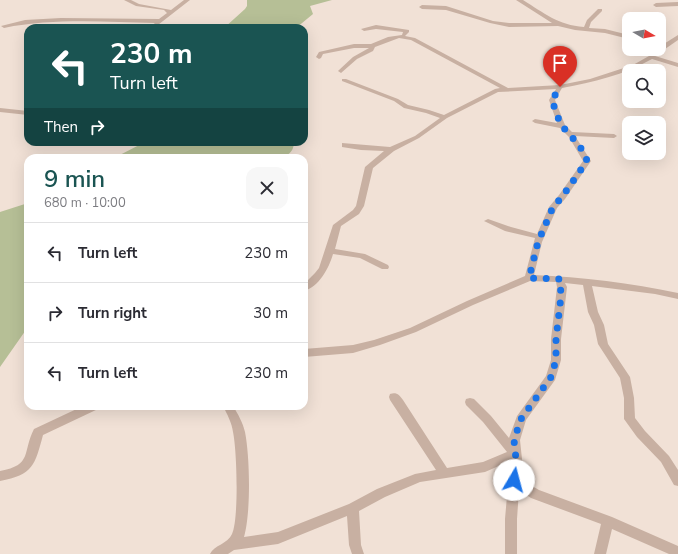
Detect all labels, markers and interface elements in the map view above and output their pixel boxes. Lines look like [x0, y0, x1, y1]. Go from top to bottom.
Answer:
north arrow [622, 12, 666, 56]
map controls [622, 12, 666, 160]
text: 230 m [110, 35, 193, 73]
icon: left [44, 40, 96, 92]
pin [543, 46, 577, 87]
icon: arrive [549, 52, 571, 74]
button: search [622, 64, 666, 108]
text: Turn left [110, 71, 178, 95]
icon: right [86, 116, 108, 138]
button: layers [622, 116, 666, 160]
text: Then [44, 117, 78, 137]
text: 9 min [44, 163, 105, 195]
button: close [246, 167, 288, 209]
text: 680 m · 10:00 [44, 194, 126, 212]
icon: left [44, 242, 66, 264]
text: Turn left [78, 243, 137, 263]
text: 230 m [244, 243, 288, 263]
icon: right [44, 302, 66, 324]
text: Turn right [78, 303, 147, 323]
text: 30 m [253, 303, 288, 323]
icon: left [44, 362, 66, 384]
text: Turn left [78, 363, 137, 383]
text: 230 m [244, 363, 288, 383]
position arrow [493, 459, 535, 501]

